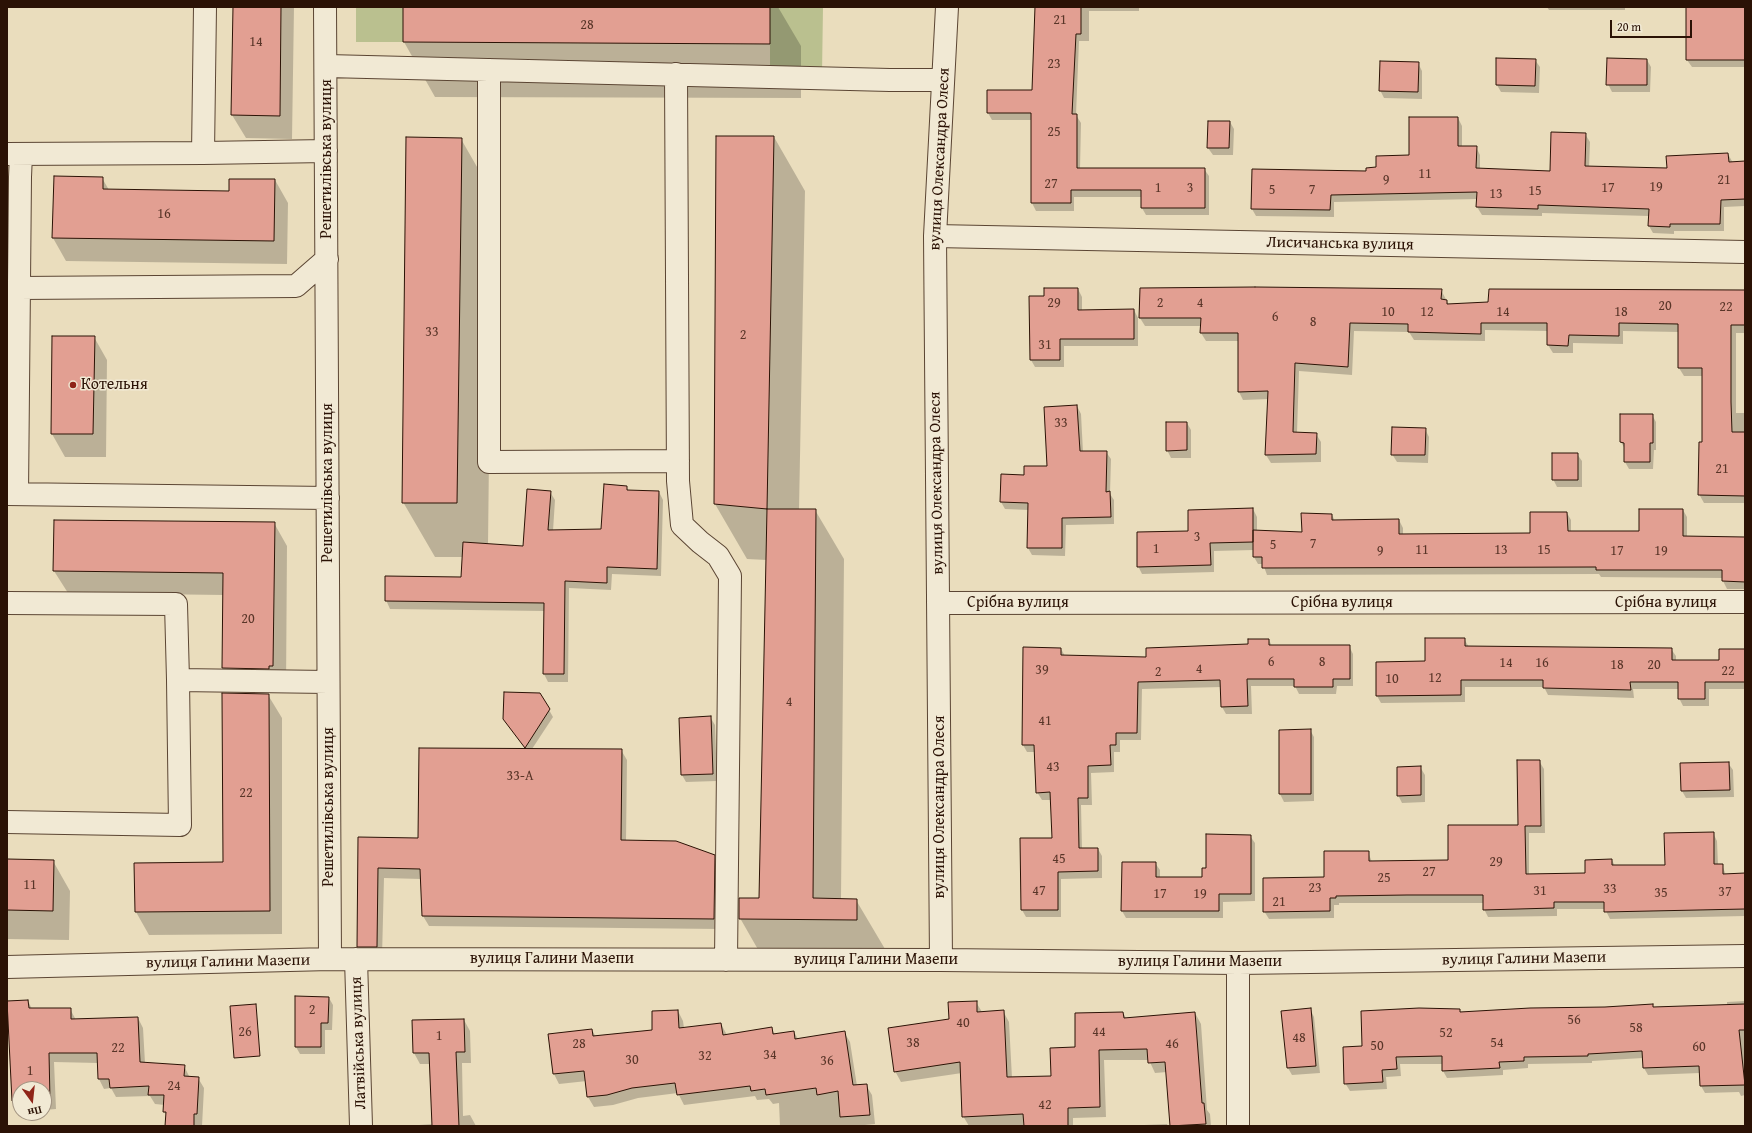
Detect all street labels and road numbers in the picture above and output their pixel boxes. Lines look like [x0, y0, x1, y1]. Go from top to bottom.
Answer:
street label: вулиця Олександра Олеся [926, 67, 954, 251]
street label: Решетилівська вулиця [317, 79, 337, 239]
street label: Лисичанська вулиця [1266, 233, 1414, 255]
street label: вулиця Олександра Олеся [926, 391, 948, 575]
street label: Решетилівська вулиця [318, 403, 338, 563]
street label: Срібна вулиця [967, 593, 1069, 613]
street label: Срібна вулиця [1291, 593, 1393, 613]
street label: Срібна вулиця [1615, 593, 1717, 613]
street label: вулиця Олександра Олеся [930, 715, 950, 899]
street label: Решетилівська вулиця [319, 727, 339, 887]
street label: вулиця Галини Мазепи [1442, 948, 1606, 970]
street label: вулиця Галини Мазепи [470, 949, 634, 969]
street label: вулиця Галини Мазепи [794, 950, 958, 970]
street label: вулиця Галини Мазепи [146, 951, 310, 973]
street label: вулиця Галини Мазепи [1118, 952, 1282, 972]
street label: Латвійська вулиця [347, 976, 371, 1110]

